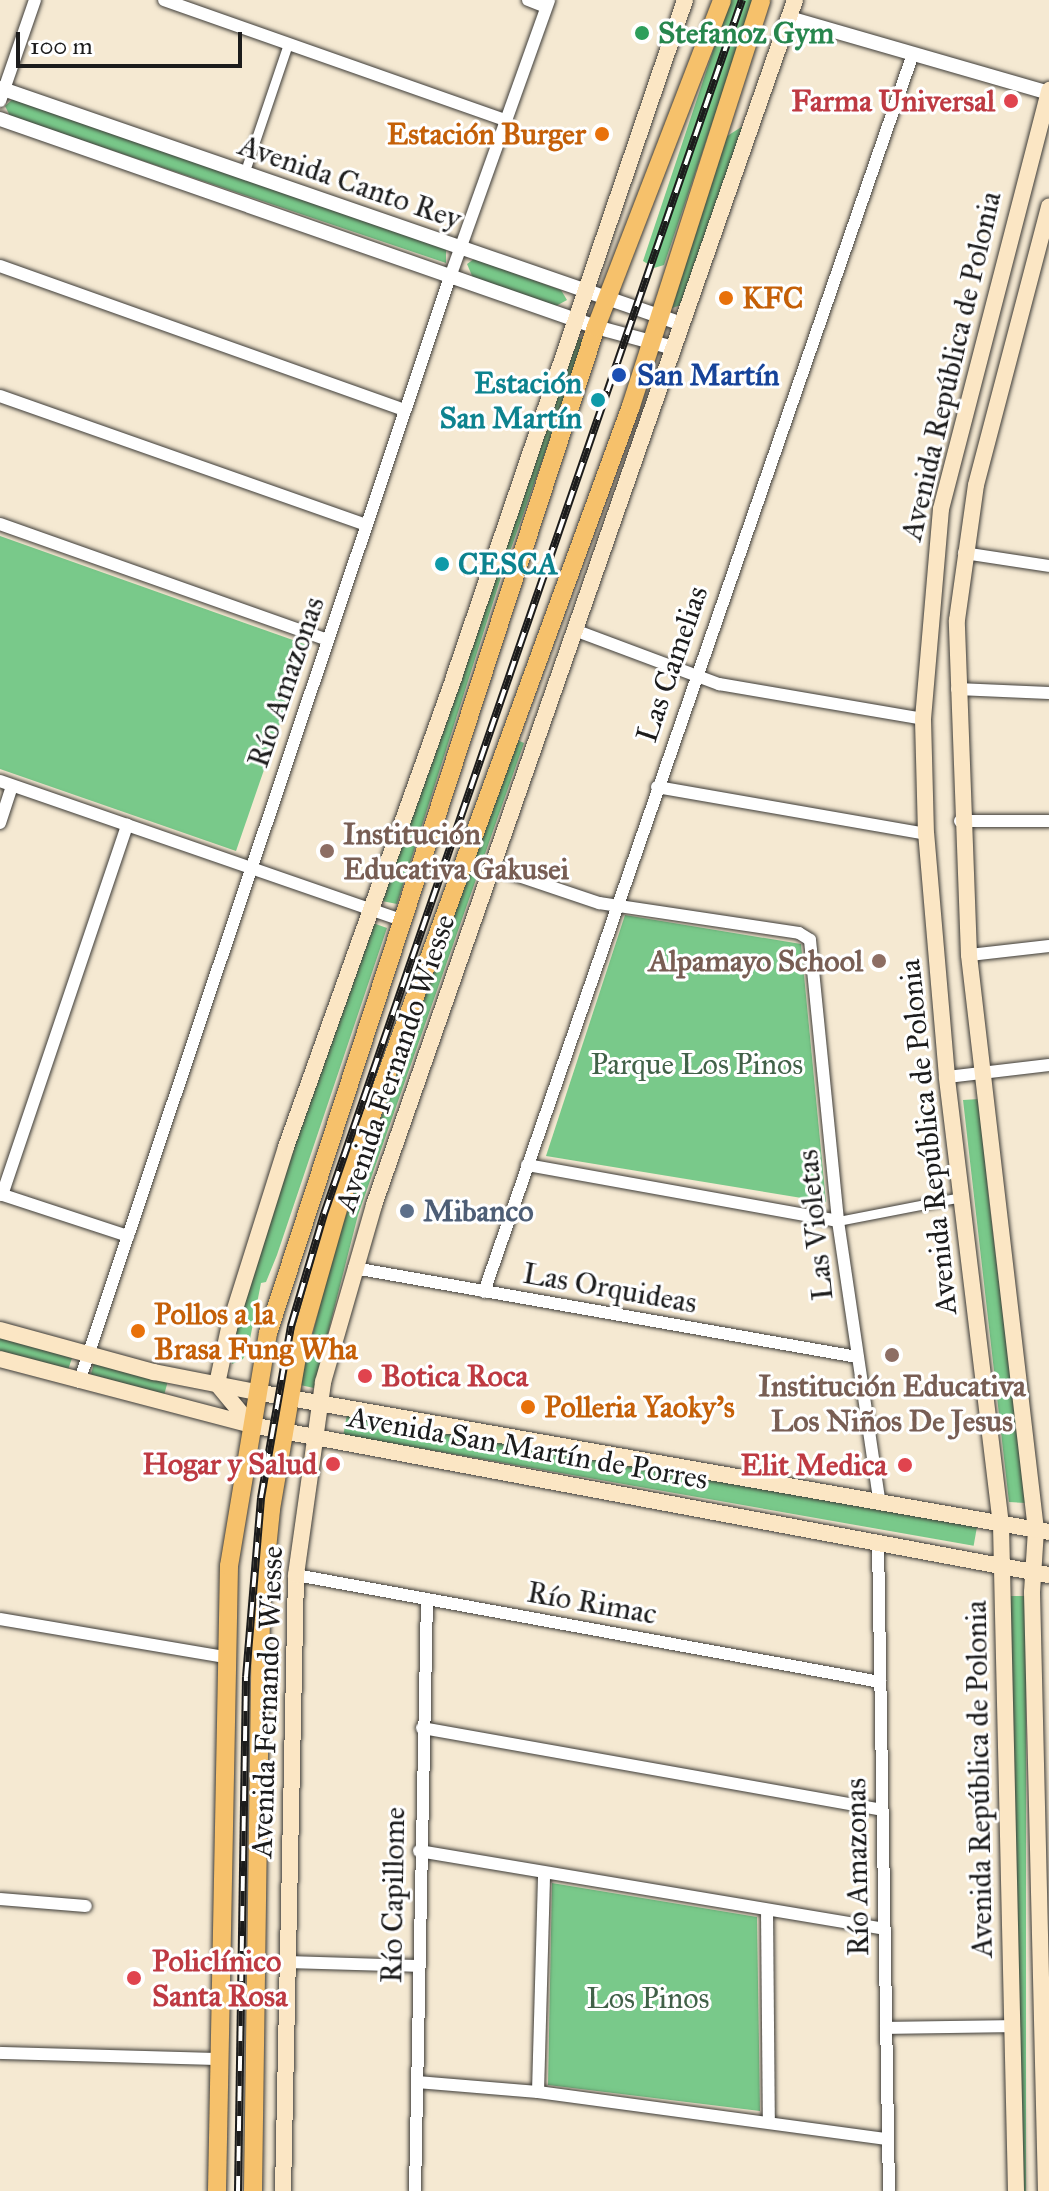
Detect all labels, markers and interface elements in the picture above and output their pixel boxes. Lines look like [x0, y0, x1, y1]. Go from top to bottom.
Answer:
place label: Stefanoz Gym [658, 15, 834, 51]
scale bar [20, 16, 246, 66]
marker: Stefanoz Gym [633, 24, 651, 42]
text: 100 m [30, 31, 93, 61]
place label: Farma Universal [791, 83, 995, 119]
marker: Farma Universal [1002, 92, 1020, 110]
place label: Estación Burger [387, 116, 586, 152]
marker: Estación Burger [593, 125, 611, 143]
street label: Avenida Canto Rey [234, 127, 466, 237]
street label: Avenida República de Polonia [893, 188, 1009, 544]
place label: KFC [742, 280, 803, 316]
marker: KFC [717, 289, 735, 307]
place label: San Martín [637, 357, 780, 393]
marker: San Martín [608, 364, 630, 386]
place label: Estación San Martín [439, 365, 582, 436]
marker: Estación San Martín [589, 391, 607, 409]
place label: CESCA [458, 546, 558, 582]
marker: CESCA [433, 555, 451, 573]
street label: Las Camelias [628, 581, 716, 747]
street label: Río Amazonas [240, 592, 332, 772]
place label: Institución Educativa Gakusei [343, 816, 569, 886]
marker: Institución Educativa Gakusei [318, 842, 336, 860]
street label: Avenida Fernando Wiesse [327, 910, 463, 1216]
place label: Alpamayo School [649, 943, 863, 979]
marker: Alpamayo School [870, 952, 888, 970]
street label: Avenida República de Polonia [891, 958, 965, 1316]
park label: Parque Los Pinos [591, 1046, 803, 1082]
street label: Las Violetas [789, 1148, 841, 1302]
place label: Mibanco [423, 1193, 534, 1229]
marker: Mibanco [398, 1202, 416, 1220]
street label: Las Orquideas [520, 1255, 700, 1321]
place label: Pollos a la Brasa Fung Wha [154, 1296, 358, 1366]
marker: Pollos a la Brasa Fung Wha [129, 1322, 147, 1340]
marker: Institución Educativa Los Niños De Jesus [883, 1346, 901, 1364]
place label: Botica Roca [381, 1358, 528, 1394]
marker: Botica Roca [356, 1367, 374, 1385]
place label: Institución Educativa Los Niños De Jesus [758, 1368, 1026, 1438]
place label: Polleria Yaoky's [544, 1389, 735, 1425]
marker: Polleria Yaoky's [519, 1398, 537, 1416]
street label: Avenida San Martín de Porres [345, 1399, 711, 1497]
place label: Hogar y Salud [142, 1446, 317, 1482]
place label: Elit Medica [741, 1447, 887, 1483]
marker: Elit Medica [894, 1454, 916, 1476]
marker: Hogar y Salud [324, 1455, 342, 1473]
street label: Avenida Fernando Wiesse [244, 1545, 290, 1859]
street label: Río Rimac [524, 1574, 660, 1632]
street label: Avenida República de Polonia [958, 1600, 1000, 1958]
street label: Río Amazonas [837, 1778, 877, 1956]
street label: Río Capillome [373, 1807, 413, 1983]
place label: Policlínico Santa Rosa [152, 1943, 288, 2014]
marker: Policlínico Santa Rosa [123, 1967, 145, 1989]
park label: Los Pinos [587, 1980, 709, 2016]

